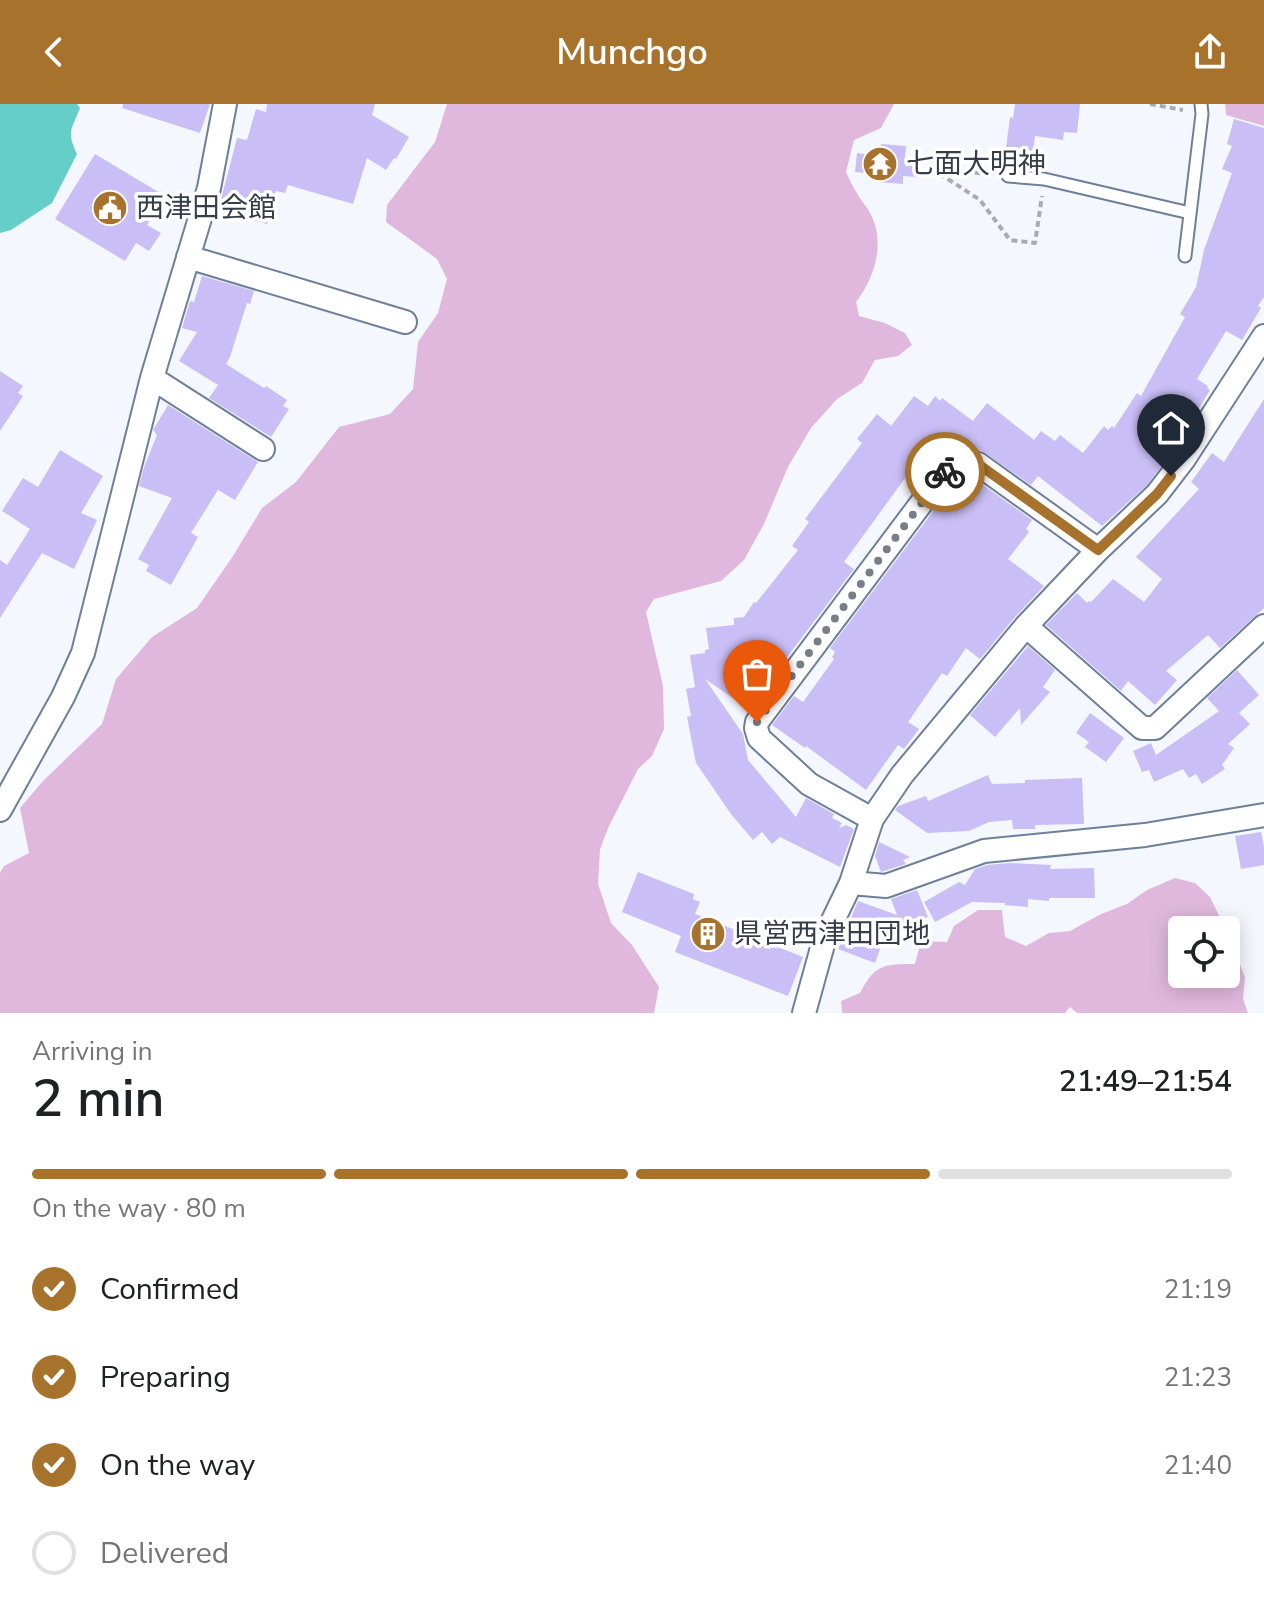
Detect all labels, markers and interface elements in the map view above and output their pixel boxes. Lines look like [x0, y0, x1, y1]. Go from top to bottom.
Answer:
text: Munchgo [556, 28, 708, 77]
icon: back [32, 30, 76, 74]
icon: share [1188, 30, 1232, 74]
temple icon: 七面大明神 [861, 145, 899, 183]
place label: 七面大明神 [906, 145, 1046, 183]
public building icon: 西津田会館 [91, 189, 129, 227]
place label: 西津田会館 [136, 189, 276, 227]
pin [1137, 394, 1205, 476]
icon: home [1149, 406, 1193, 450]
courier [905, 432, 985, 512]
icon: bike [923, 450, 967, 494]
pin [723, 640, 791, 722]
icon: bag [735, 652, 779, 696]
building icon: 県営西津田団地 [689, 915, 727, 953]
place label: 県営西津田団地 [734, 915, 930, 953]
map controls [1168, 916, 1240, 988]
button: locate [1168, 916, 1240, 988]
text: Arriving in [32, 1034, 153, 1069]
text: 21:49–21:54 [1059, 1061, 1232, 1102]
text: 2 min [32, 1063, 165, 1134]
text: On the way · 80 m [32, 1191, 246, 1226]
icon: check [32, 1267, 76, 1311]
text: Confirmed [100, 1269, 240, 1310]
text: 21:19 [1164, 1272, 1232, 1307]
icon: check [32, 1355, 76, 1399]
text: Preparing [100, 1357, 231, 1398]
text: 21:23 [1164, 1360, 1232, 1395]
icon: check [32, 1443, 76, 1487]
text: On the way [100, 1445, 255, 1486]
text: 21:40 [1164, 1448, 1232, 1483]
text: Delivered [100, 1533, 229, 1574]

